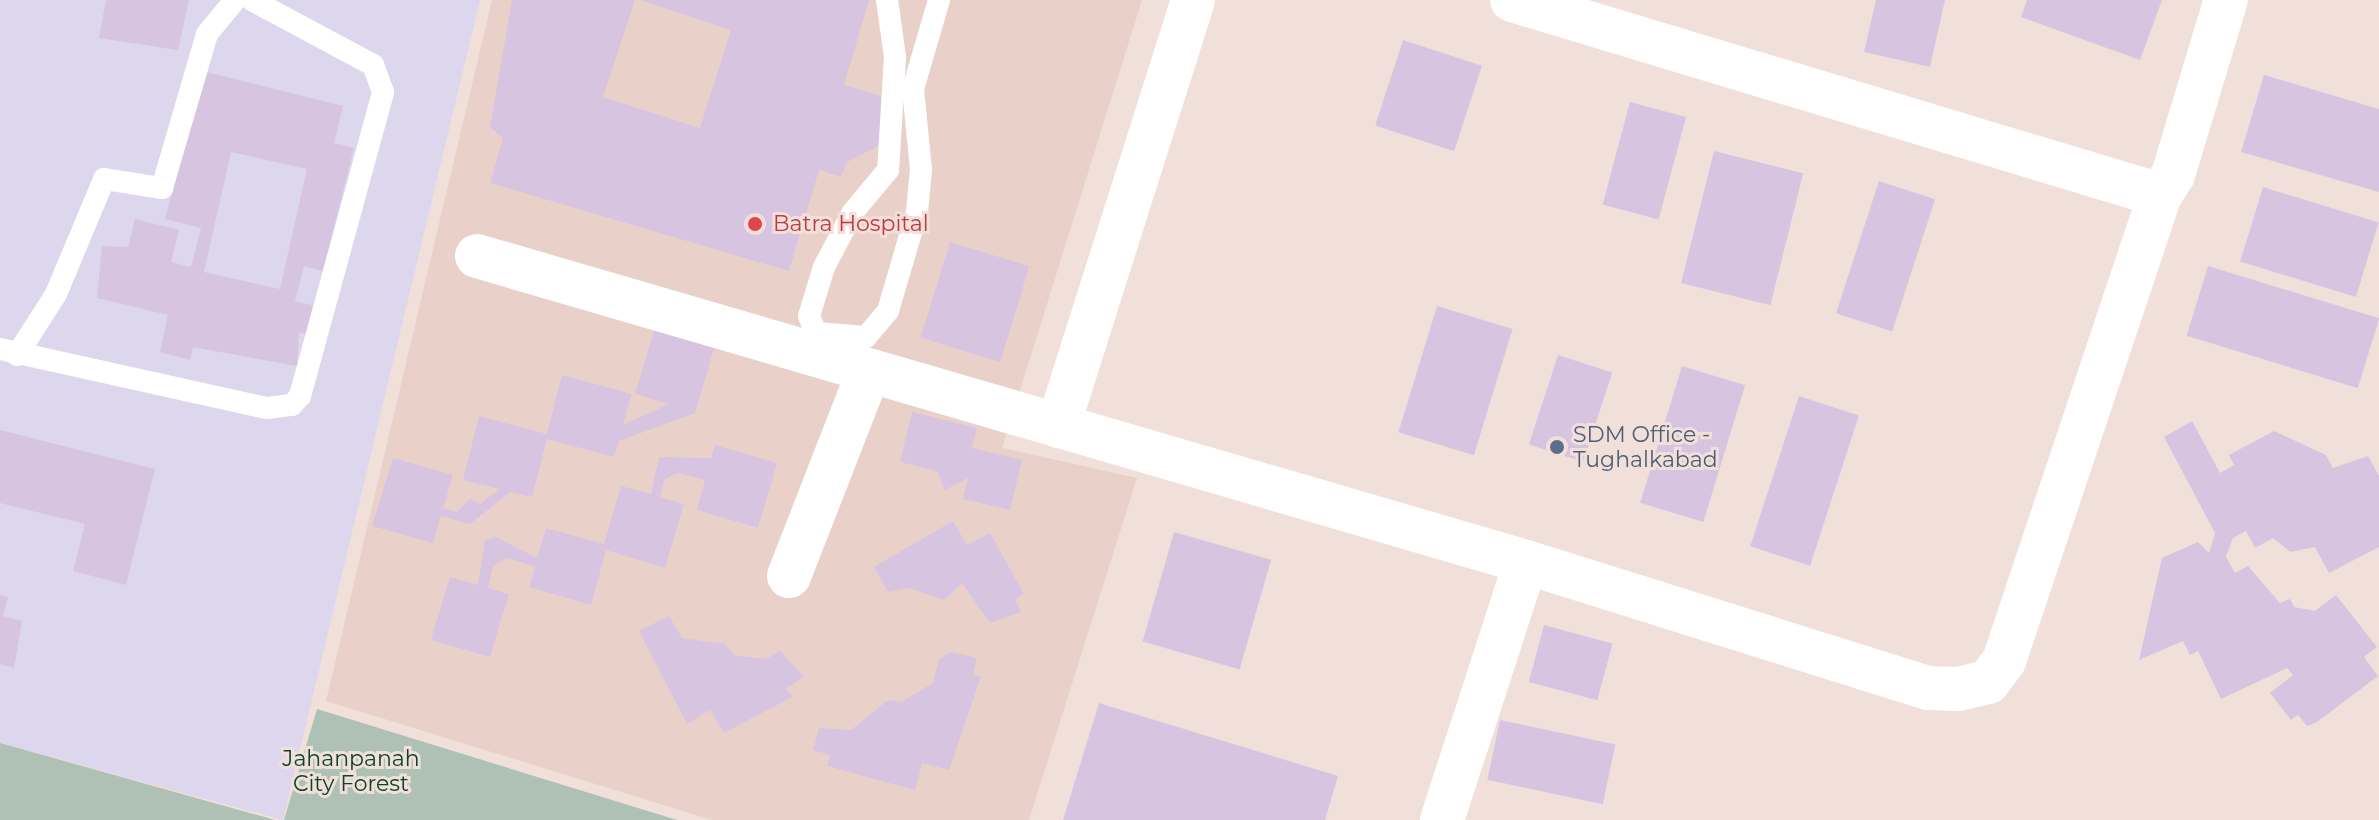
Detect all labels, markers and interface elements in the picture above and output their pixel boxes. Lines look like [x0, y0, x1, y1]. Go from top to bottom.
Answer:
place label: Batra Hospital [773, 211, 929, 237]
marker: Batra Hospital [744, 213, 766, 235]
place label: SDM Office - Tughalkabad [1573, 421, 1718, 472]
marker: SDM Office - Tughalkabad [1548, 438, 1566, 456]
park label: Jahanpanah City Forest [282, 745, 420, 796]

